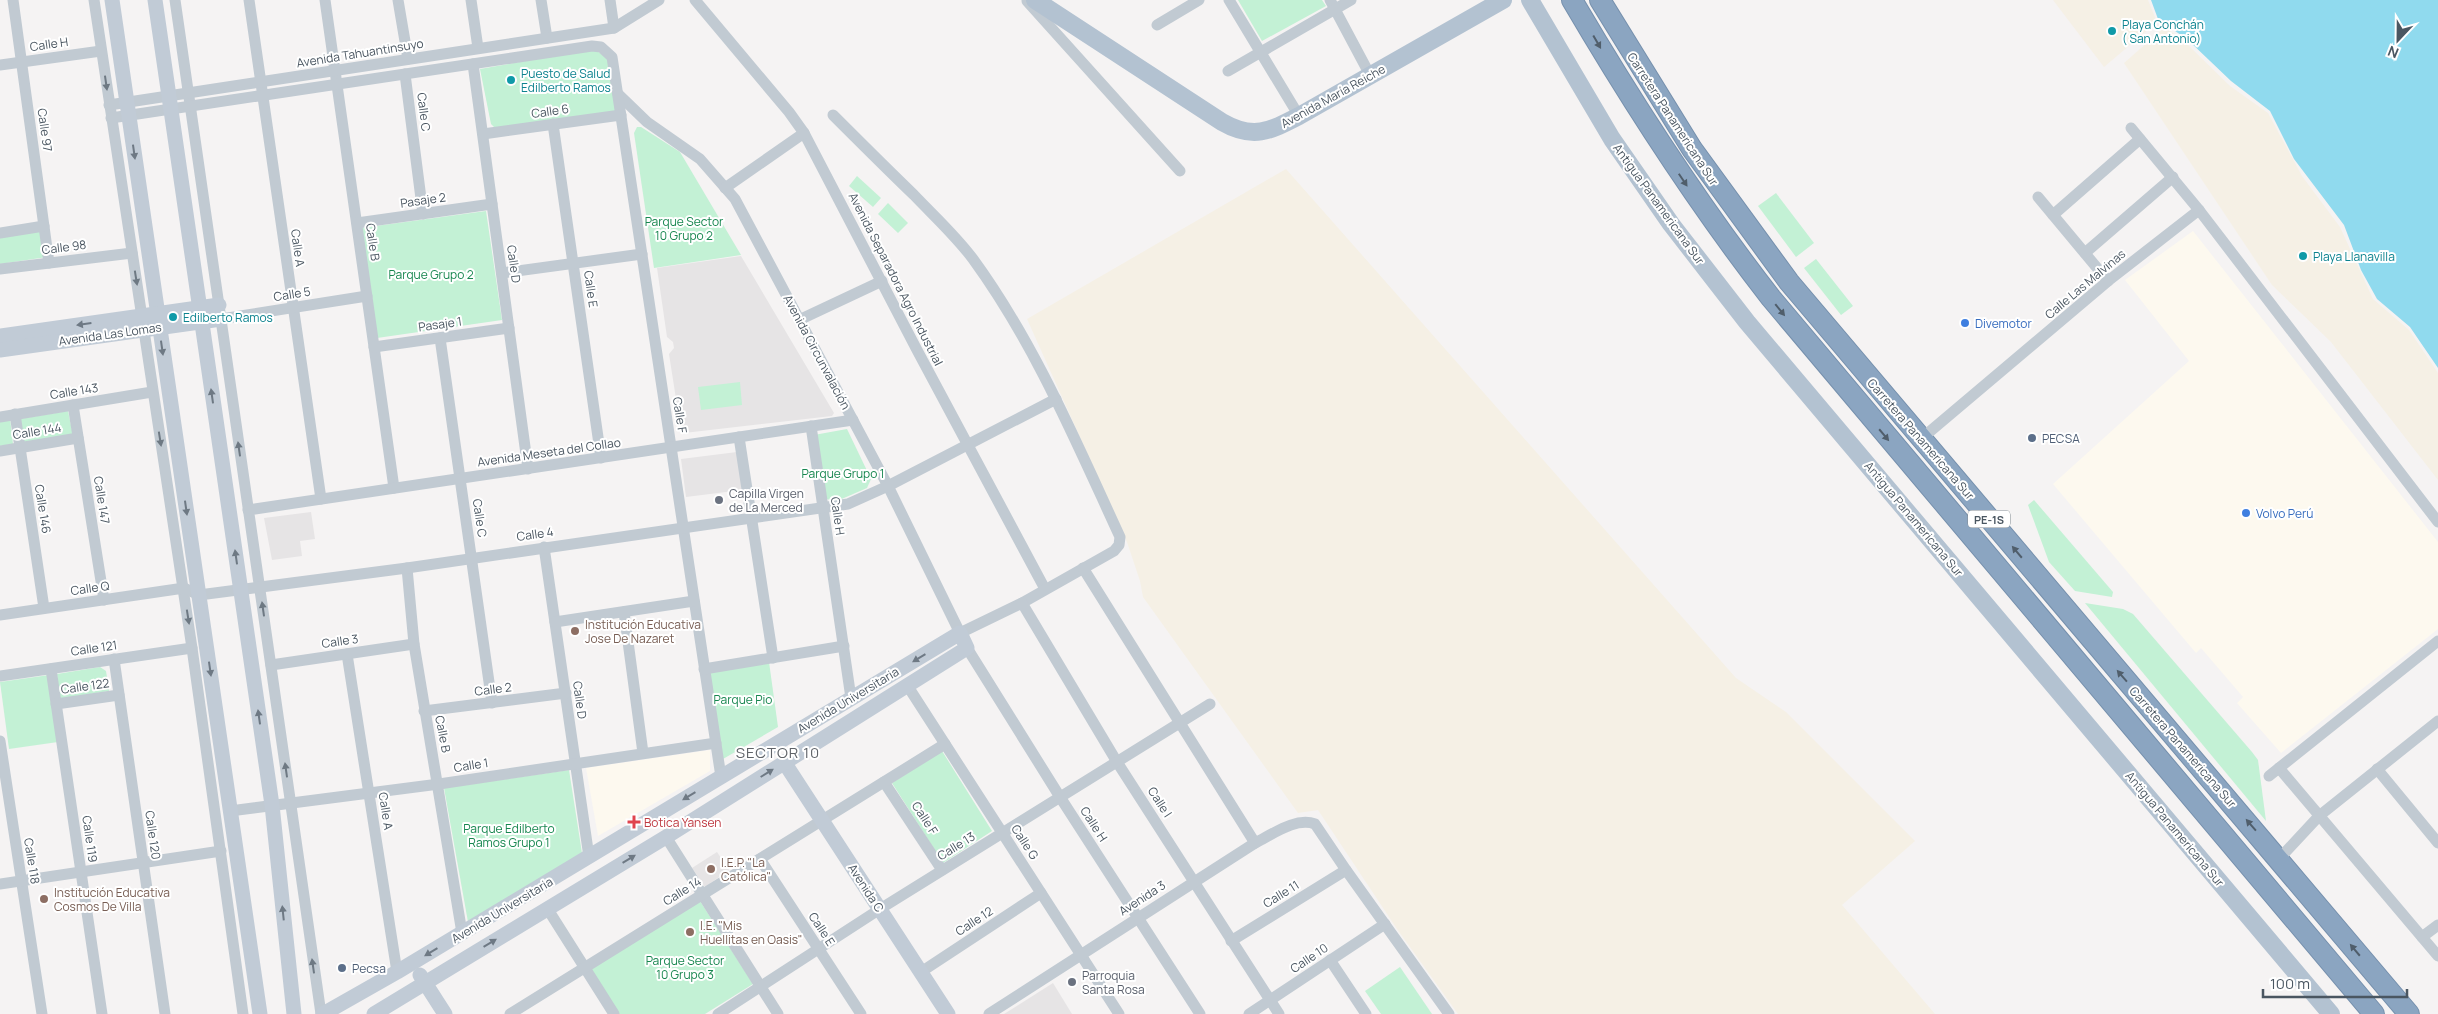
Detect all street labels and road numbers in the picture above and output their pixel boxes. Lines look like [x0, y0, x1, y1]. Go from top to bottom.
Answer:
street label: Calle H [29, 33, 69, 55]
street label: Avenida Tahuantinsuyo [295, 35, 425, 71]
street label: Carretera Panamericana Sur [1624, 49, 1723, 189]
street label: Avenida María Reiche [1278, 60, 1388, 132]
street label: Calle C [413, 92, 435, 133]
street label: Calle 6 [530, 100, 570, 122]
street label: Calle 97 [34, 107, 56, 153]
street label: Antigua Panamericana Sur [1609, 140, 1709, 268]
street label: Pasaje 2 [399, 188, 447, 212]
street label: Avenida Separadora Agro Industrial [845, 189, 947, 369]
street label: Calle B [362, 222, 384, 262]
street label: Calle A [287, 228, 309, 268]
street label: Calle 98 [41, 236, 87, 258]
street label: Calle D [503, 244, 525, 284]
street label: Calle Las Malvinas [2041, 245, 2129, 323]
street label: Calle E [580, 269, 602, 309]
street label: Calle 5 [272, 283, 312, 305]
street label: Avenida Circunvalación [780, 292, 854, 412]
street label: Pasaje 1 [417, 313, 463, 335]
street label: Avenida Las Lomas [57, 318, 163, 350]
street label: Carretera Panamericana Sur [1864, 375, 1979, 504]
street label: Calle 143 [49, 379, 99, 403]
street label: Calle F [669, 396, 691, 434]
street label: Calle 144 [11, 419, 63, 443]
street label: Avenida Meseta del Collao [476, 434, 622, 470]
street label: Antigua Panamericana Sur [1861, 458, 1968, 581]
street label: Calle 147 [90, 475, 114, 525]
street label: Calle 146 [31, 483, 55, 535]
street label: Calle H [827, 496, 849, 536]
street label: Calle C [469, 498, 491, 539]
road number: PE-1S [1968, 510, 2010, 528]
street label: Calle 4 [515, 523, 555, 545]
street label: Calle Q [70, 577, 111, 599]
street label: Calle 3 [321, 630, 359, 652]
street label: Calle 121 [70, 636, 118, 660]
street label: Avenida Universitaria [794, 663, 902, 737]
street label: Calle 122 [60, 674, 110, 698]
street label: Calle 2 [474, 678, 513, 700]
street label: Calle D [569, 680, 591, 720]
street label: Carretera Panamericana Sur [2126, 683, 2241, 812]
street label: Calle B [431, 714, 455, 754]
street label: Calle 1 [452, 754, 490, 776]
street label: Antigua Panamericana Sur [2122, 768, 2229, 891]
street label: Calle I [1144, 783, 1176, 821]
street label: Calle A [375, 791, 397, 831]
street label: Calle F [908, 798, 942, 838]
street label: Calle H [1076, 803, 1112, 845]
street label: Calle 120 [141, 809, 165, 861]
street label: Calle 119 [78, 815, 102, 863]
street label: Calle G [1007, 821, 1043, 863]
street label: Calle 13 [934, 828, 978, 864]
street label: Calle 118 [20, 837, 44, 885]
street label: Avenida C [844, 861, 888, 916]
street label: Avenida Universitaria [448, 873, 556, 947]
street label: Calle 14 [660, 873, 704, 909]
street label: Calle 11 [1260, 876, 1302, 912]
street label: Avenida 3 [1115, 877, 1169, 919]
street label: Calle 12 [952, 902, 996, 940]
street label: Calle E [805, 909, 839, 949]
street label: Calle 10 [1287, 939, 1331, 977]

